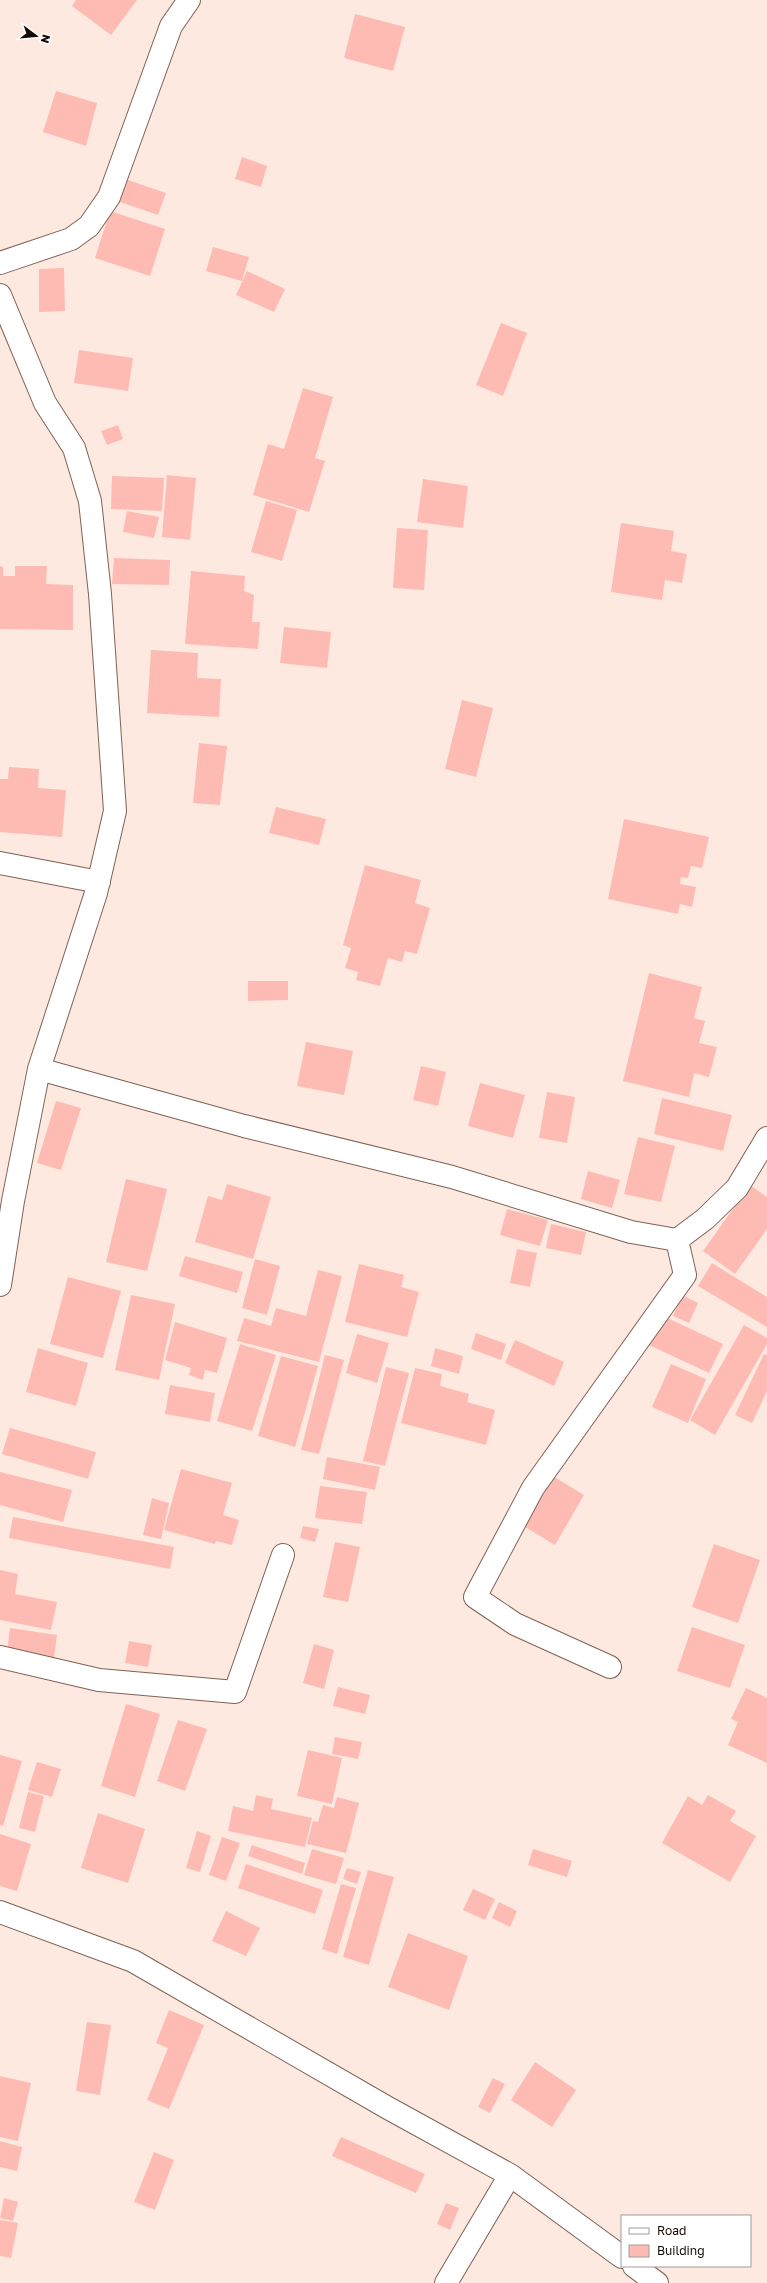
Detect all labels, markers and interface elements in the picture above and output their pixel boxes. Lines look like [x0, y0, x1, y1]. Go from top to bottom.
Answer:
north arrow [16, 16, 56, 56]
text: N [39, 33, 53, 45]
legend [621, 2215, 751, 2267]
text: Road [657, 2223, 686, 2238]
text: Building [657, 2243, 705, 2258]

